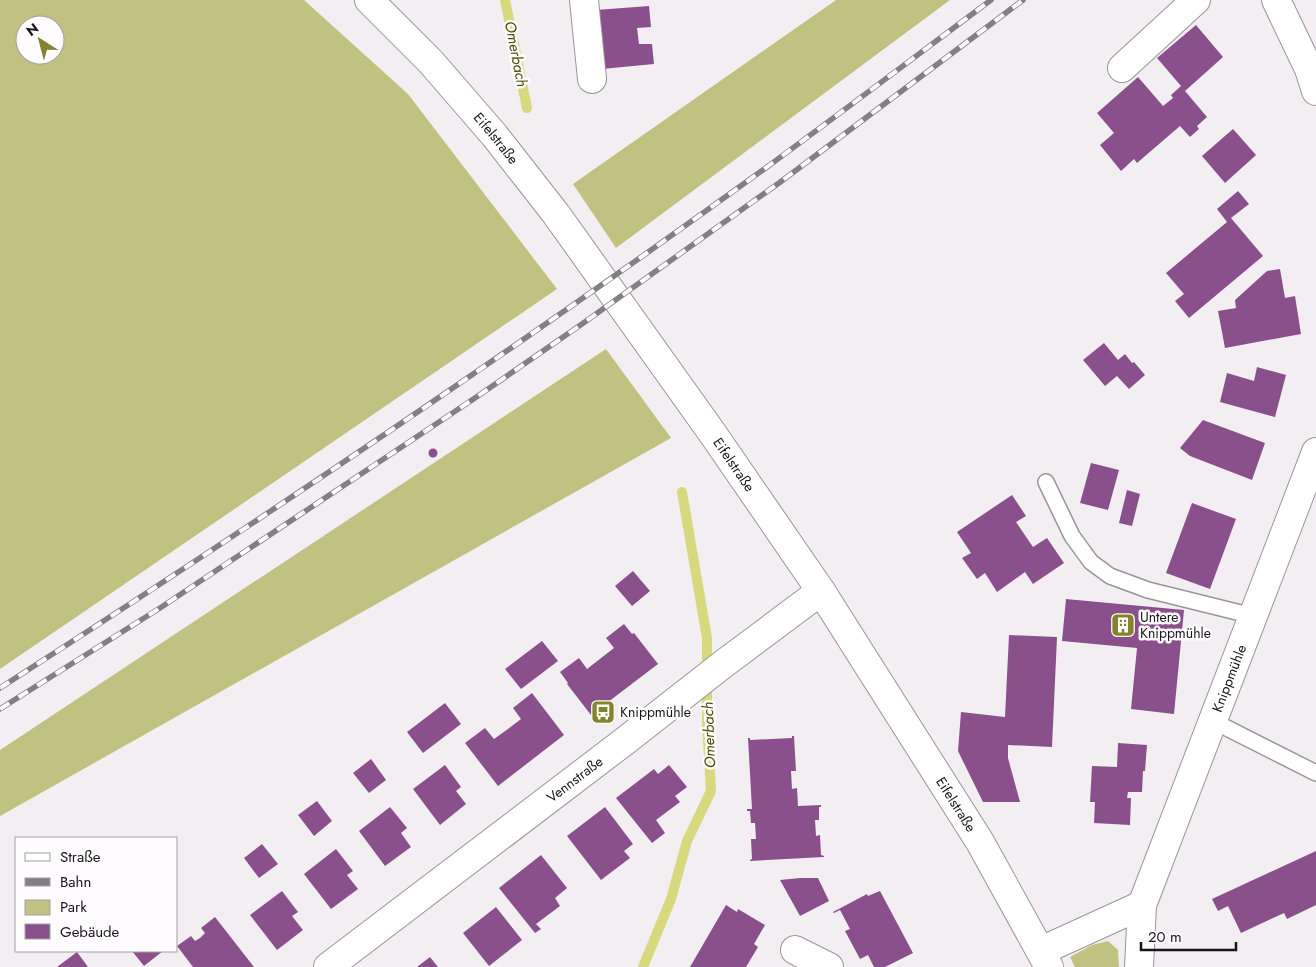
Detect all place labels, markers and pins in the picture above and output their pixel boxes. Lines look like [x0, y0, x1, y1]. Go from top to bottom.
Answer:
place label: Untere Knippmühle [1140, 607, 1211, 643]
building icon: Untere Knippmühle [1110, 612, 1136, 638]
bus stop icon: Knippmühle [590, 699, 616, 725]
place label: Knippmühle [620, 702, 691, 722]

